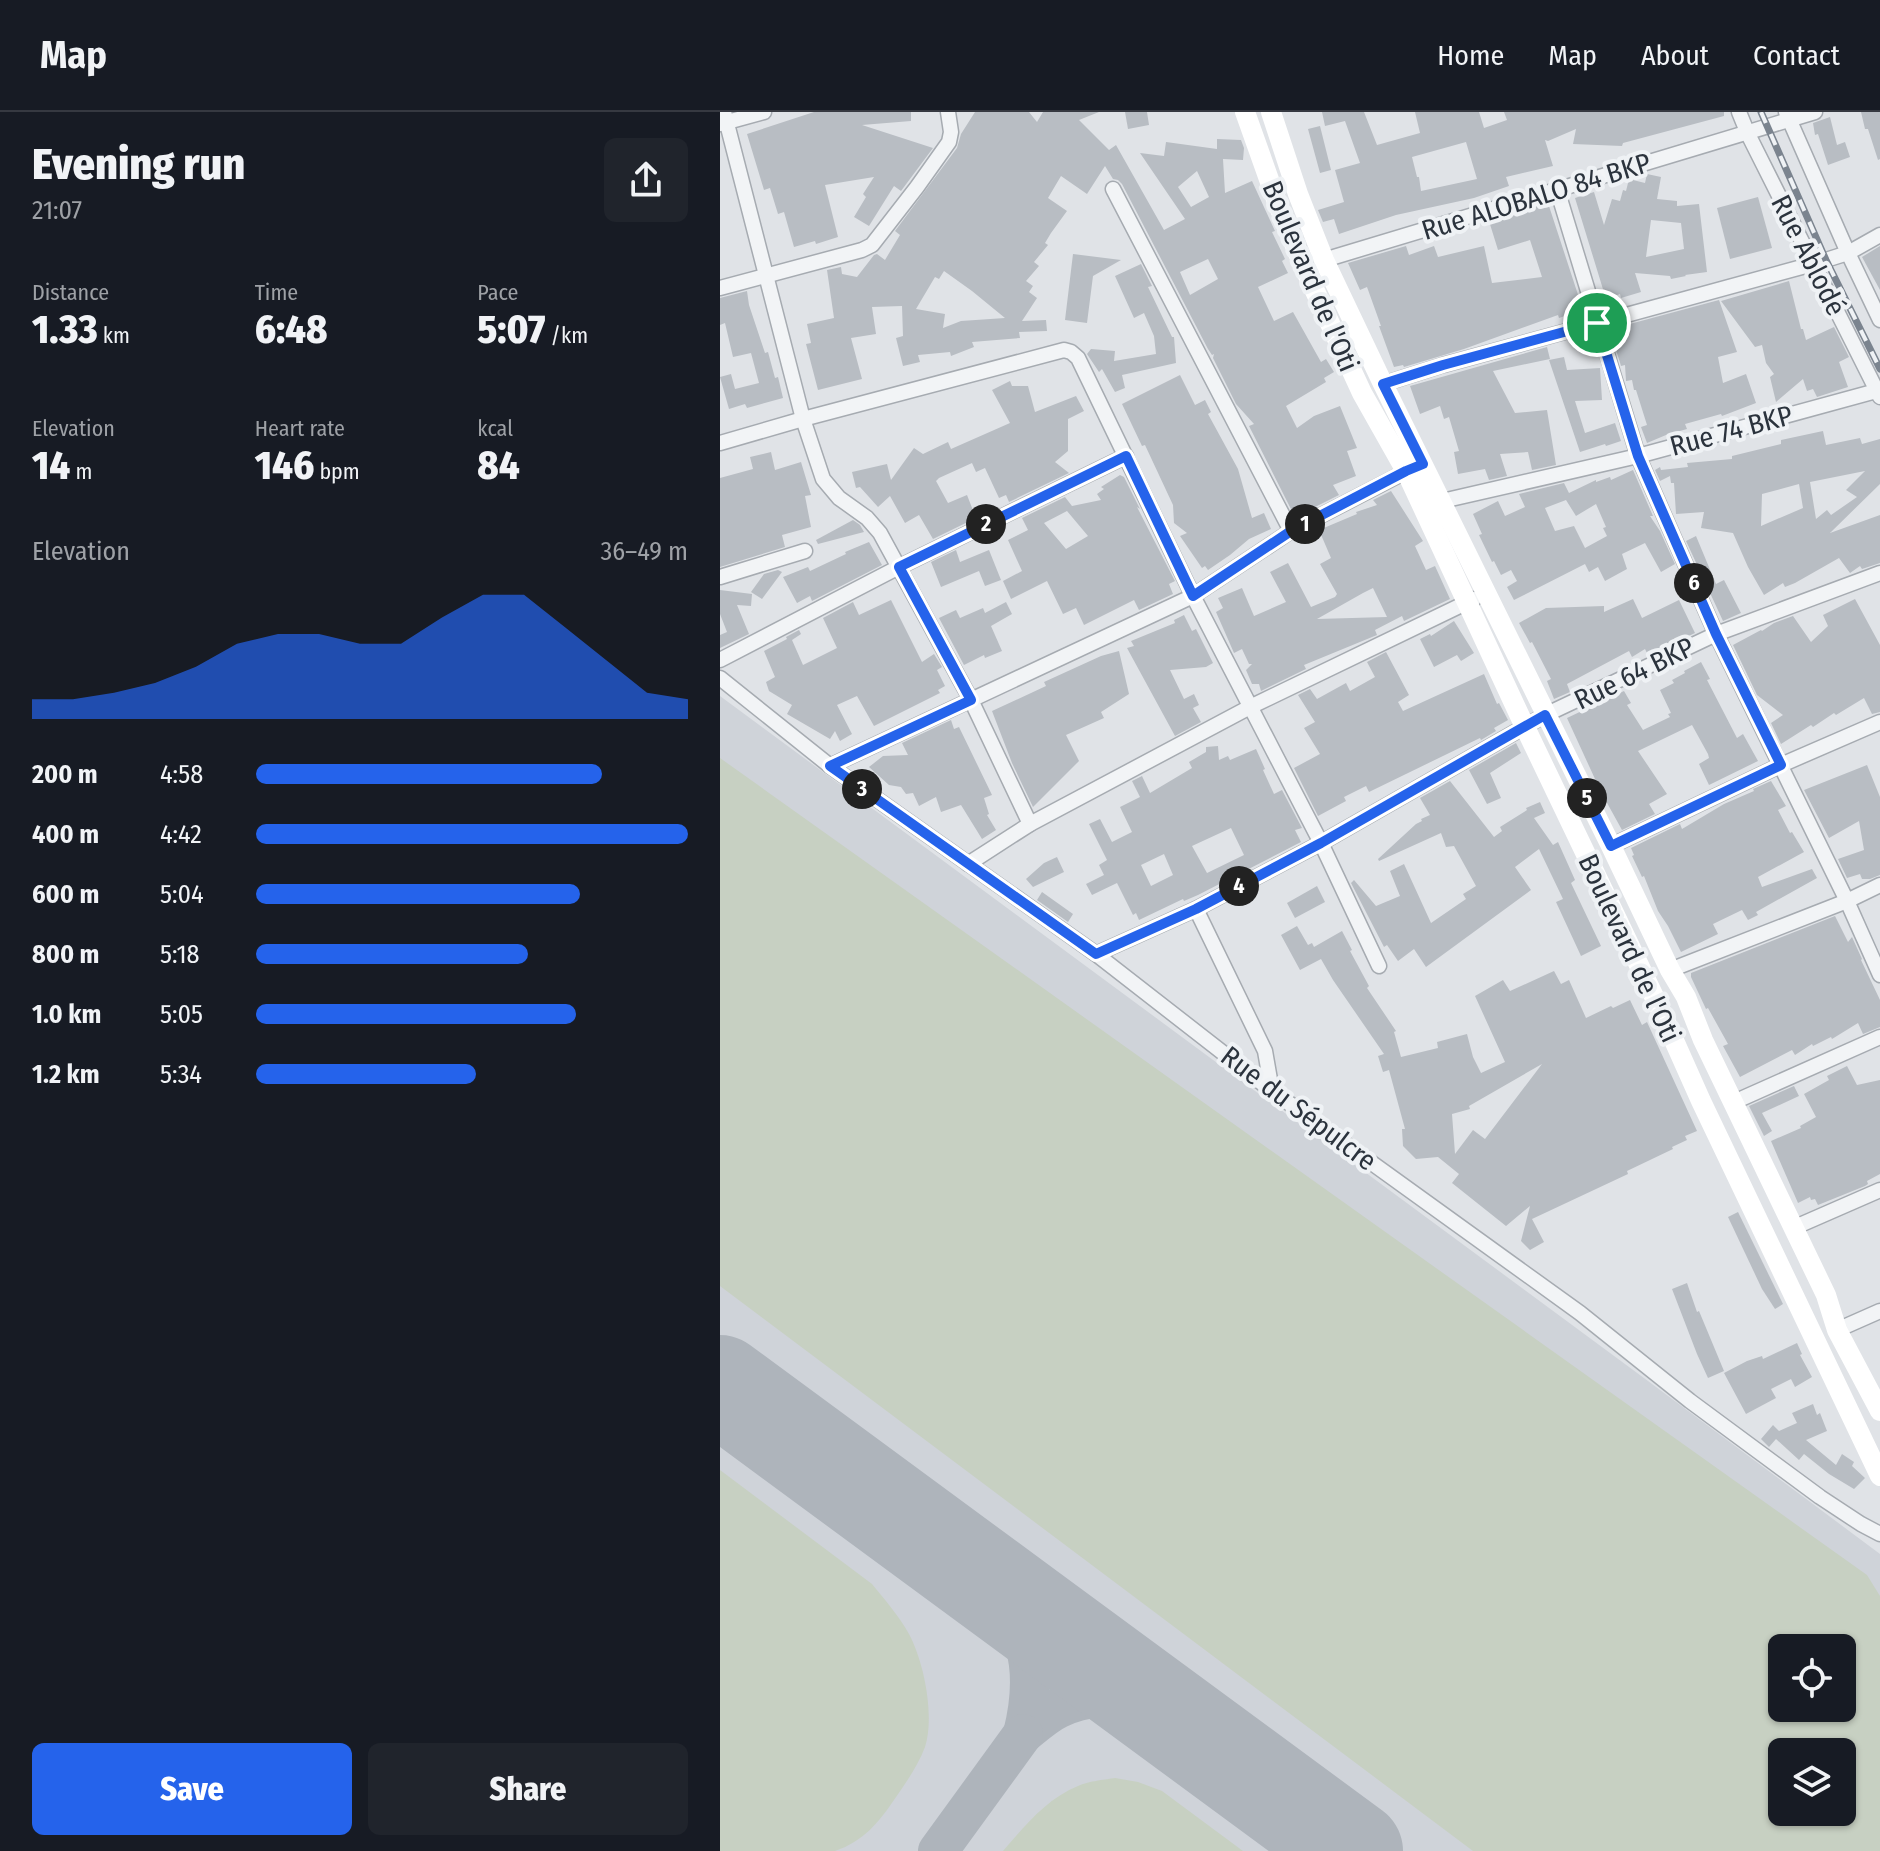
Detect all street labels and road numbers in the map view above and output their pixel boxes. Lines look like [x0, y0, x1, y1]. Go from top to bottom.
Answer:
street label: Rue ALOBALO 84 BKP [1418, 146, 1655, 247]
street label: Boulevard de l'Oti [1256, 176, 1366, 376]
street label: Rue Ablodé [1764, 189, 1853, 321]
street label: Rue 74 BKP [1666, 398, 1796, 463]
street label: Rue 64 BKP [1569, 630, 1699, 717]
street label: Boulevard de l'Oti [1572, 849, 1688, 1048]
street label: Rue du Sépulcre [1215, 1039, 1383, 1178]

